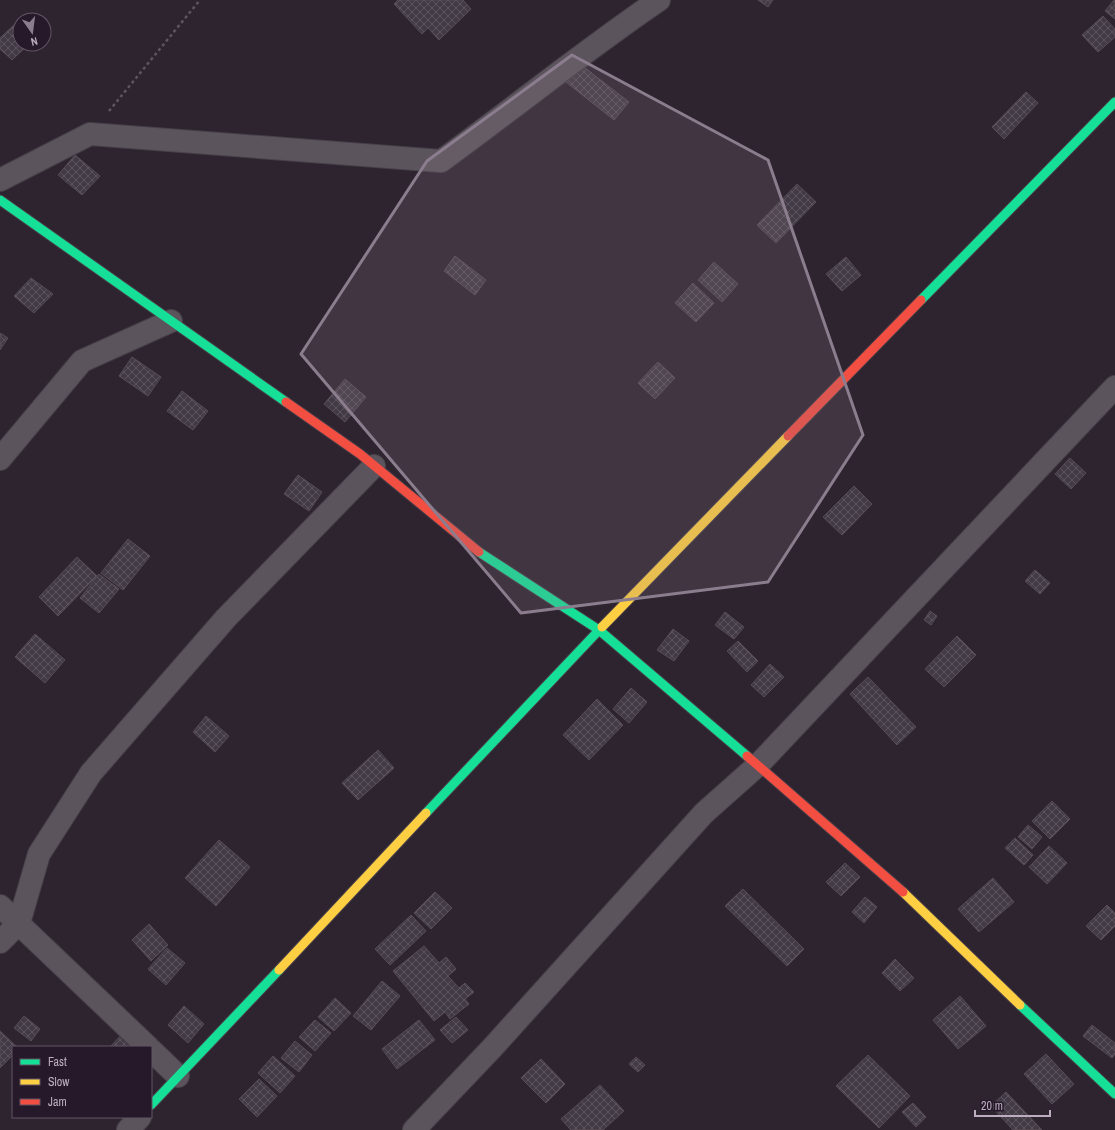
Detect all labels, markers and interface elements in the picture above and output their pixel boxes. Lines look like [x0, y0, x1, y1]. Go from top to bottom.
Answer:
north arrow [12, 12, 52, 52]
text: N [30, 34, 39, 49]
legend [12, 1046, 152, 1118]
text: Fast [48, 1054, 67, 1070]
text: Slow [48, 1074, 70, 1090]
scale bar [975, 1092, 1050, 1118]
text: Jam [48, 1094, 67, 1110]
text: 20 m [981, 1098, 1003, 1114]

